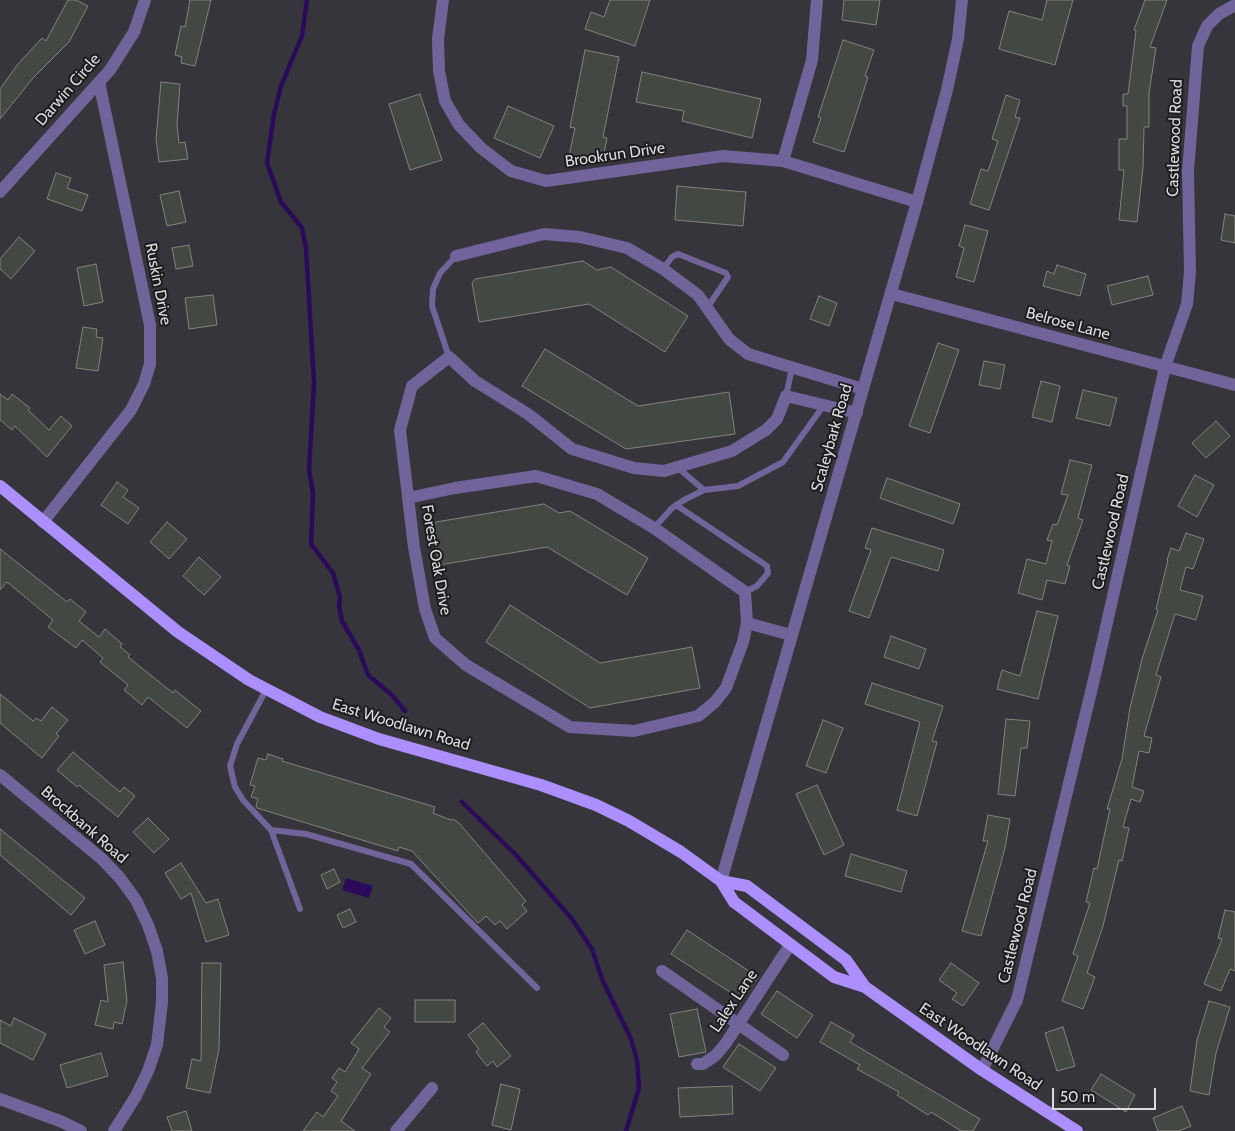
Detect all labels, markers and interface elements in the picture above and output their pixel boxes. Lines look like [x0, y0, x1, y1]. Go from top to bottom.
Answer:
street label: Darwin Circle [31, 50, 105, 130]
street label: Castlewood Road [1163, 79, 1187, 197]
street label: Brookrun Drive [564, 138, 666, 172]
street label: Ruskin Drive [141, 241, 175, 327]
street label: Belrose Lane [1024, 304, 1112, 344]
street label: Scaleybark Road [807, 382, 857, 494]
street label: Castlewood Road [1088, 472, 1134, 592]
street label: Forest Oak Drive [417, 503, 455, 617]
street label: East Woodlawn Road [330, 695, 472, 755]
street label: Brockbank Road [37, 782, 131, 868]
street label: Castlewood Road [994, 867, 1042, 985]
street label: Lalex Lane [706, 966, 762, 1036]
street label: East Woodlawn Road [915, 999, 1045, 1095]
scale bar [1055, 1078, 1159, 1110]
text: 50 m [1060, 1088, 1095, 1106]

